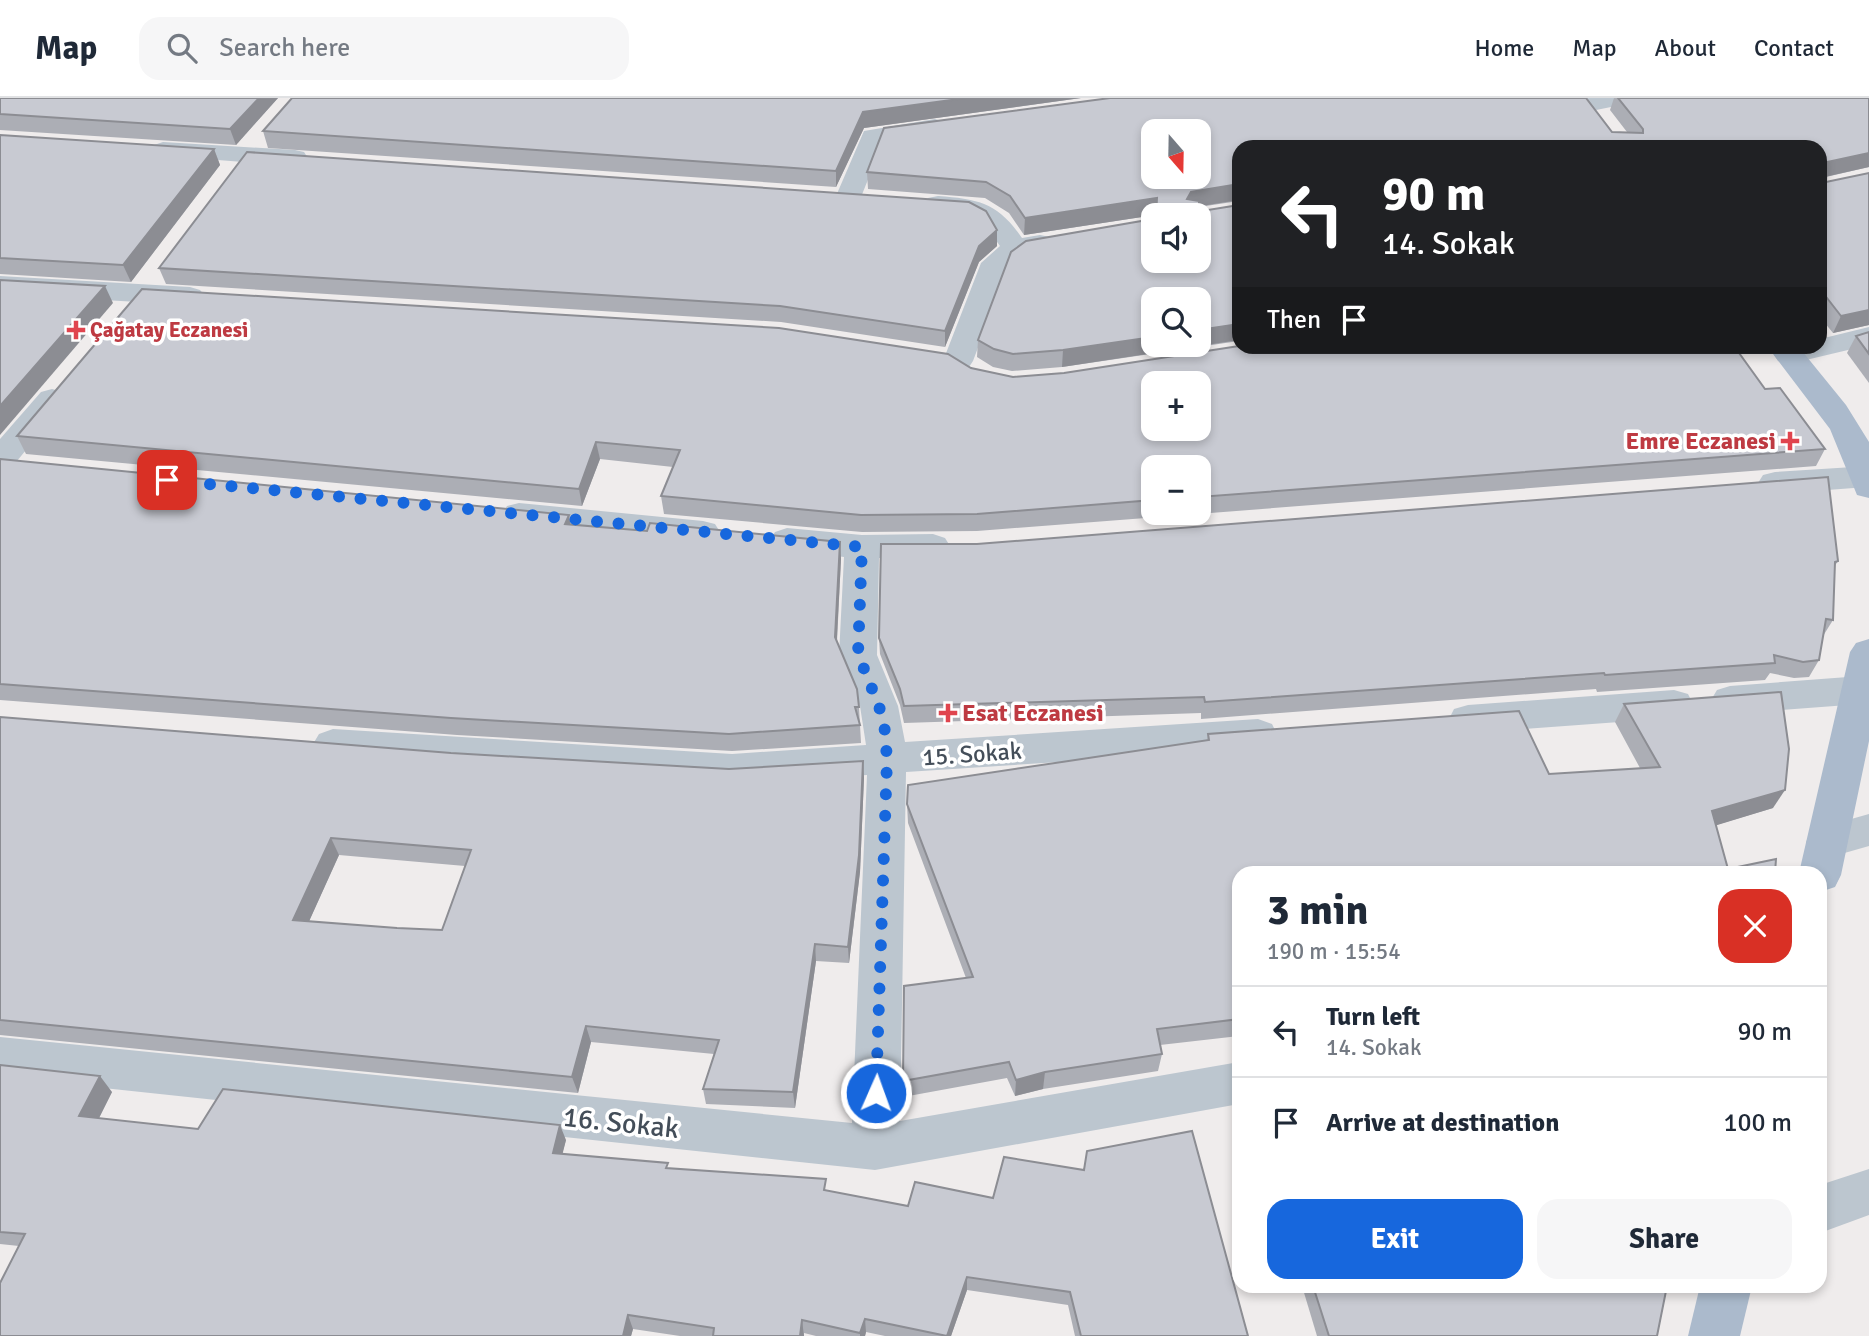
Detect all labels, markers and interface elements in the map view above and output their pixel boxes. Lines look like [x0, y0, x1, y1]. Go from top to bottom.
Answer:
search box [139, 17, 629, 80]
text: Map [35, 28, 97, 69]
icon: search [163, 29, 201, 67]
text: Search here [219, 32, 350, 64]
text: Home [1474, 33, 1534, 63]
text: Map [1572, 33, 1617, 63]
text: About [1655, 33, 1716, 63]
text: Contact [1754, 33, 1834, 63]
north arrow [1141, 119, 1211, 189]
map controls [1141, 119, 1211, 525]
text: 90 m [1382, 164, 1485, 224]
icon: left [1267, 168, 1358, 259]
button: sound [1141, 203, 1211, 273]
text: 14. Sokak [1382, 224, 1515, 263]
button: search [1141, 287, 1211, 357]
icon: arrive [1335, 301, 1373, 339]
text: Then [1267, 304, 1321, 336]
place label: Çağatay Eczanesi [90, 317, 248, 343]
marker: Çağatay Eczanesi [68, 322, 84, 338]
button: + [1141, 371, 1211, 441]
place label: Emre Eczanesi [1626, 426, 1776, 456]
marker: Emre Eczanesi [1782, 433, 1798, 449]
pin [137, 450, 197, 510]
button: − [1141, 455, 1211, 525]
icon: arrive [148, 461, 186, 499]
place label: Esat Eczanesi [962, 698, 1104, 728]
marker: Esat Eczanesi [940, 705, 956, 721]
street label: 15. Sokak [921, 736, 1023, 772]
text: 3 min [1267, 885, 1368, 936]
button: close [1718, 889, 1792, 963]
text: 190 m · 15:54 [1267, 937, 1401, 966]
text: Turn left [1326, 1001, 1420, 1033]
icon: left [1267, 1013, 1305, 1051]
text: 90 m [1737, 1016, 1792, 1048]
text: 14. Sokak [1326, 1033, 1421, 1062]
position arrow [839, 1056, 913, 1130]
street label: 16. Sokak [561, 1100, 680, 1146]
icon: arrive [1267, 1104, 1305, 1142]
text: Arrive at destination [1326, 1107, 1559, 1139]
text: 100 m [1723, 1107, 1792, 1139]
button: Exit [1267, 1199, 1523, 1279]
button: Share [1537, 1199, 1792, 1279]

